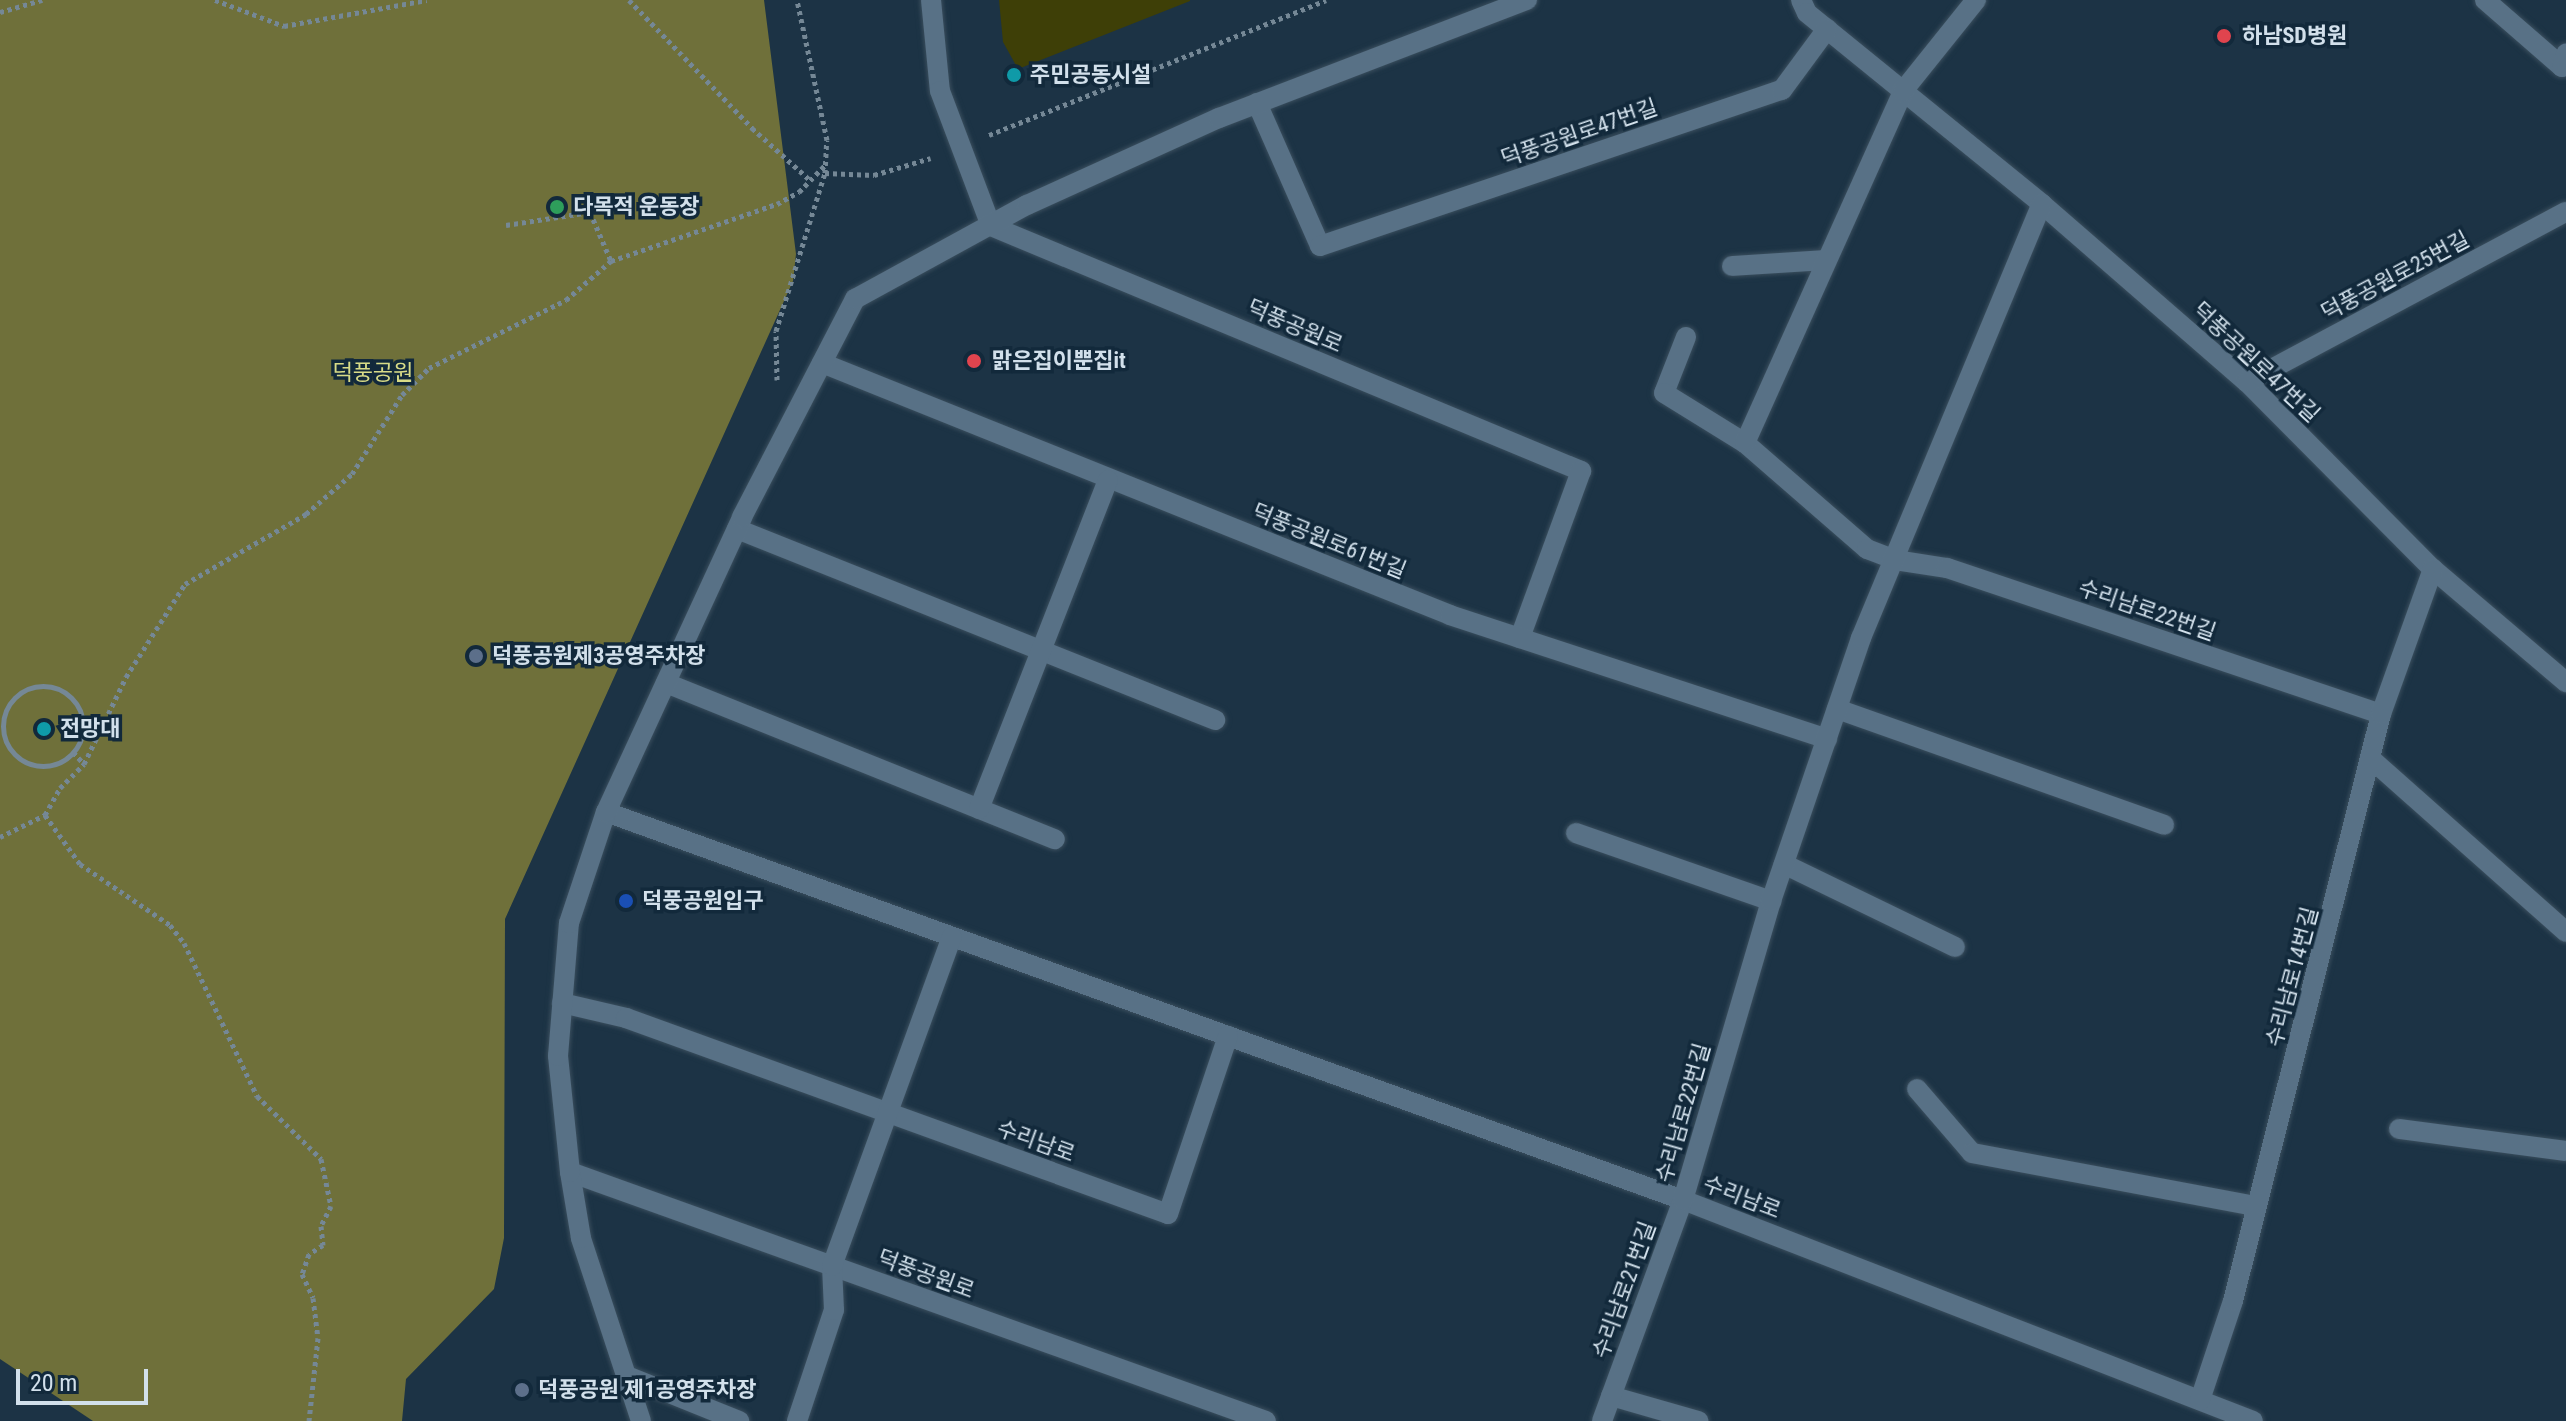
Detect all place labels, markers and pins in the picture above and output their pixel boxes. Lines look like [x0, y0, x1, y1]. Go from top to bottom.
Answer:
place label: 하남SD병원 [2242, 23, 2347, 49]
marker: 하남SD병원 [2213, 25, 2235, 47]
place label: 주민공동시설 [1030, 62, 1151, 88]
marker: 주민공동시설 [1005, 66, 1023, 84]
place label: 다목적 운동장 [573, 194, 700, 220]
marker: 다목적 운동장 [548, 198, 566, 216]
place label: 맑은집이뿐집it [992, 348, 1126, 374]
marker: 맑은집이뿐집it [963, 350, 985, 372]
place label: 덕풍공원제3공영주차장 [492, 643, 706, 669]
marker: 덕풍공원제3공영주차장 [467, 647, 485, 665]
place label: 전망대 [60, 716, 121, 742]
marker: 전망대 [35, 720, 53, 738]
place label: 덕풍공원입구 [642, 888, 763, 914]
marker: 덕풍공원입구 [617, 892, 635, 910]
place label: 덕풍공원 제1공영주차장 [538, 1377, 757, 1403]
marker: 덕풍공원 제1공영주차장 [513, 1381, 531, 1399]

